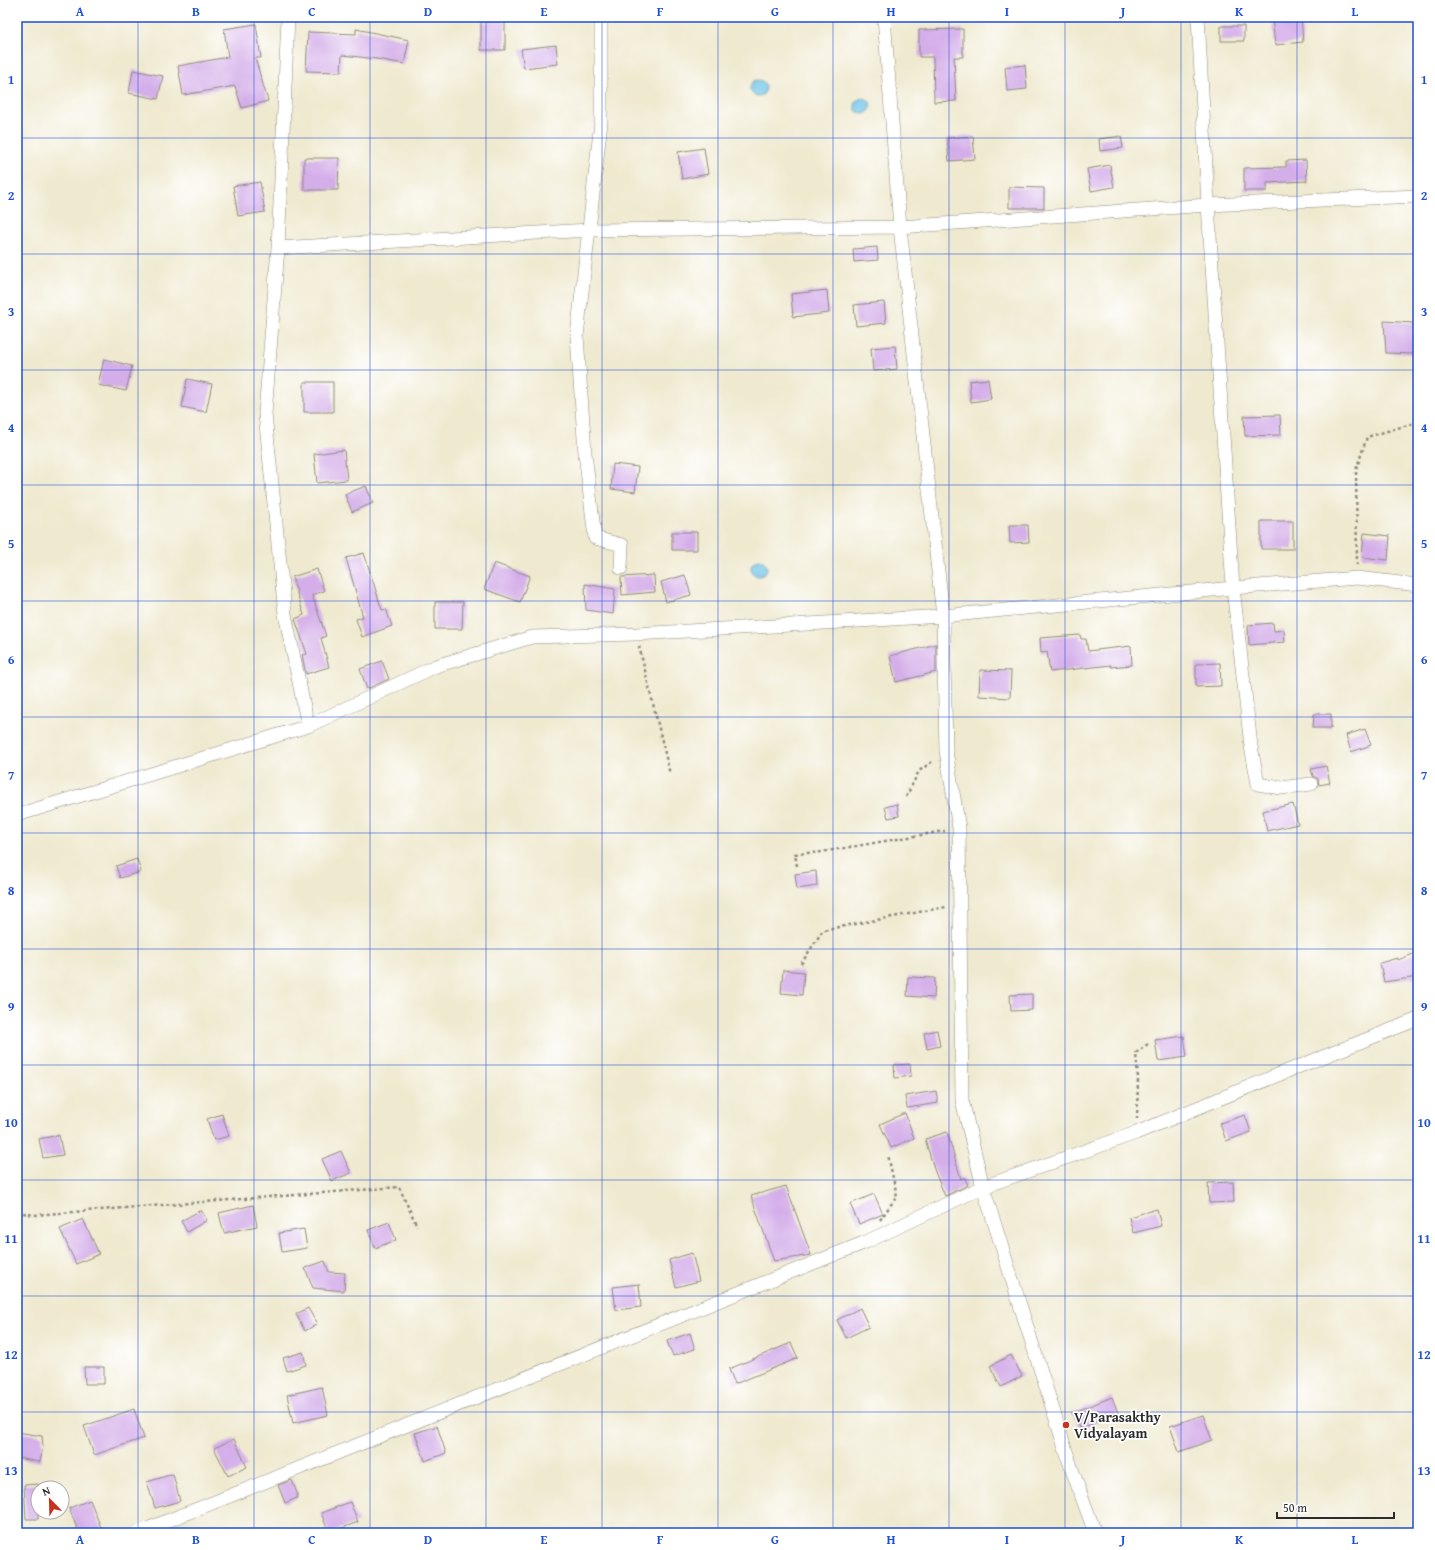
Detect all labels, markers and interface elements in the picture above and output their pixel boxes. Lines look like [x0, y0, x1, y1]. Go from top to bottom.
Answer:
text: A [76, 2, 85, 21]
text: B [192, 2, 200, 21]
text: C [308, 2, 316, 21]
text: D [424, 2, 432, 21]
text: E [541, 2, 548, 21]
text: F [657, 2, 664, 21]
text: G [771, 2, 779, 21]
text: H [886, 2, 896, 21]
text: I [1005, 2, 1009, 21]
text: J [1119, 2, 1126, 21]
text: K [1235, 2, 1244, 21]
text: L [1352, 2, 1359, 21]
text: 1 [8, 70, 14, 89]
text: 1 [1421, 70, 1427, 89]
text: 2 [8, 186, 15, 205]
text: 2 [1421, 186, 1428, 205]
text: 3 [8, 302, 14, 321]
text: 3 [1421, 302, 1427, 321]
text: 4 [8, 418, 15, 437]
text: 4 [1421, 418, 1428, 437]
text: 5 [8, 534, 15, 553]
text: 5 [1421, 534, 1428, 553]
text: 6 [8, 650, 15, 669]
text: 6 [1421, 650, 1428, 669]
text: 7 [8, 766, 15, 785]
text: 7 [1421, 766, 1428, 785]
text: 8 [8, 881, 15, 900]
text: 8 [1421, 881, 1428, 900]
text: 9 [8, 997, 15, 1016]
text: 9 [1421, 997, 1428, 1016]
text: 10 [4, 1113, 18, 1132]
text: 10 [1417, 1113, 1431, 1132]
text: 11 [4, 1229, 18, 1248]
text: 11 [1417, 1229, 1431, 1248]
text: 12 [4, 1345, 18, 1364]
text: 12 [1417, 1345, 1431, 1364]
place label: V/Parasakthy Vidyalayam [1074, 1407, 1162, 1443]
marker: V/Parasakthy Vidyalayam [1061, 1420, 1071, 1430]
text: 13 [4, 1461, 18, 1480]
text: 13 [1417, 1461, 1431, 1480]
north arrow [30, 1480, 70, 1520]
text: N [40, 1482, 53, 1500]
scale bar [1277, 1494, 1394, 1520]
text: 50 m [1283, 1499, 1307, 1516]
text: A [76, 1530, 85, 1549]
text: B [192, 1530, 200, 1549]
text: C [308, 1530, 316, 1549]
text: D [424, 1530, 432, 1549]
text: E [541, 1530, 548, 1549]
text: F [657, 1530, 664, 1549]
text: G [771, 1530, 779, 1549]
text: H [886, 1530, 896, 1549]
text: I [1005, 1530, 1009, 1549]
text: J [1119, 1530, 1126, 1549]
text: K [1235, 1530, 1244, 1549]
text: L [1352, 1530, 1359, 1549]

